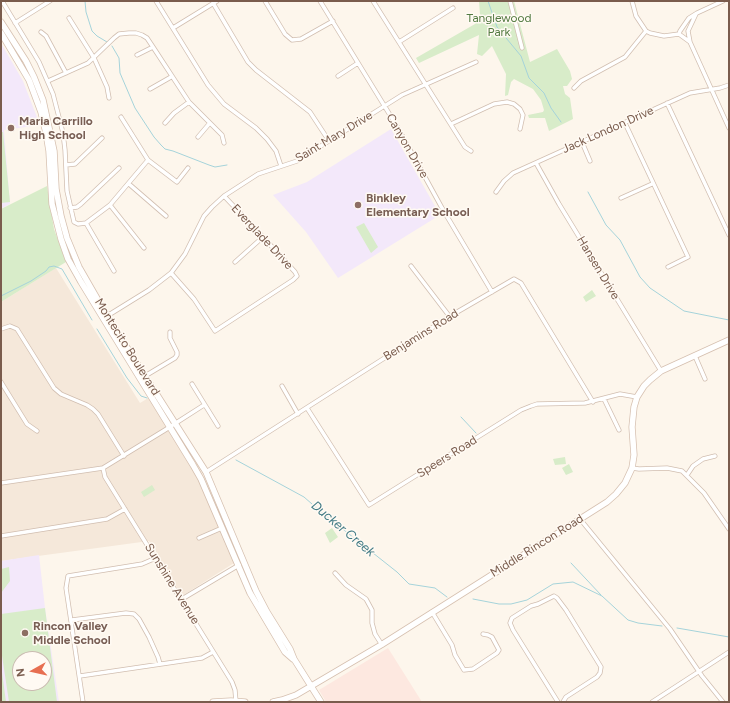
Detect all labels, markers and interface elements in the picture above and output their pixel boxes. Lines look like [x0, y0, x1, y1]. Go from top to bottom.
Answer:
park label: Tanglewood Park [467, 11, 531, 39]
street label: Jack London Drive [560, 103, 656, 157]
street label: Saint Mary Drive [293, 108, 375, 166]
street label: Canyon Drive [383, 111, 431, 181]
place label: Maria Carrillo High School [19, 114, 93, 142]
marker: Maria Carrillo High School [6, 123, 16, 133]
place label: Binkley Elementary School [366, 191, 470, 219]
marker: Binkley Elementary School [353, 200, 363, 210]
street label: Everglade Drive [228, 201, 296, 273]
street label: Hansen Drive [573, 234, 623, 302]
street label: Montecito Boulevard [91, 296, 163, 398]
street label: Benjamins Road [381, 306, 461, 364]
street label: Speers Road [414, 433, 480, 481]
water label: Ducker Creek [308, 498, 378, 560]
street label: Middle Rincon Road [488, 512, 586, 580]
street label: Sunshine Avenue [141, 541, 203, 627]
place label: Rincon Valley Middle School [33, 619, 111, 647]
marker: Rincon Valley Middle School [20, 628, 30, 638]
north arrow [12, 651, 52, 691]
text: N [14, 667, 28, 678]

